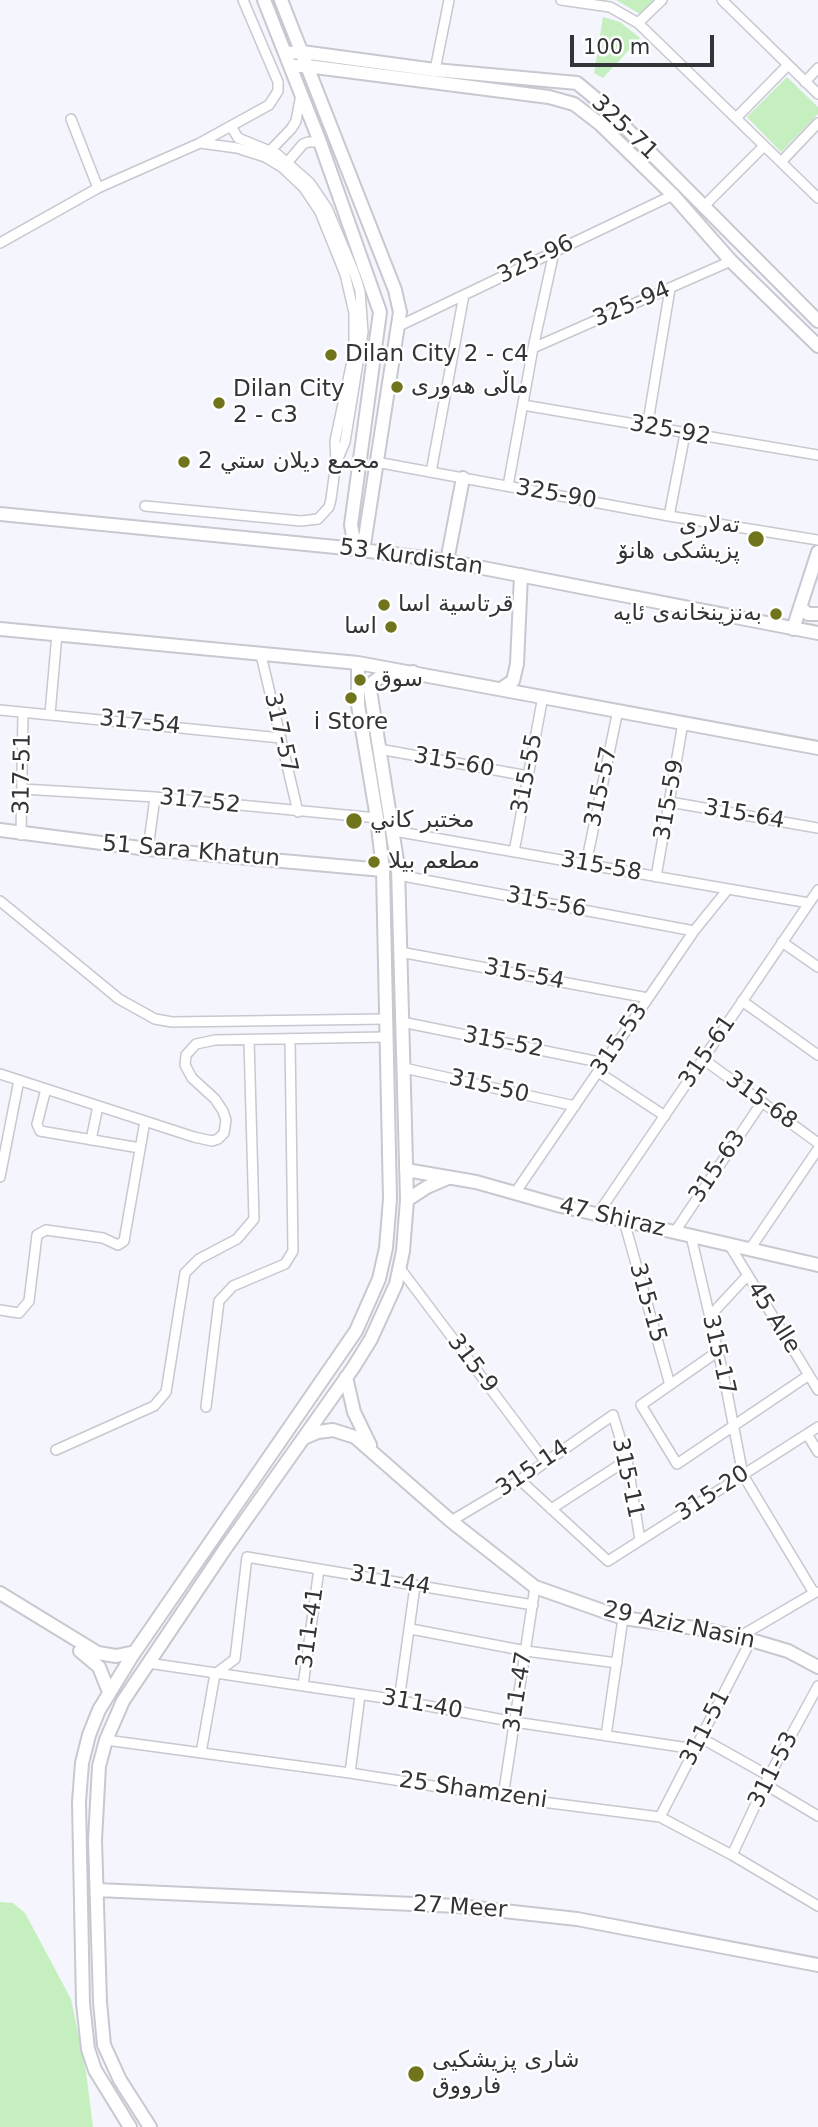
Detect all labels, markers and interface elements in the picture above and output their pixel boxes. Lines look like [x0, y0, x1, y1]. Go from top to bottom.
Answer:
scale bar [573, 21, 716, 65]
text: 100 m [583, 35, 650, 59]
street label: 325-71 [585, 90, 663, 166]
street label: 325-96 [493, 230, 579, 290]
street label: 325-94 [589, 276, 675, 334]
place label: Dilan City 2 - c4 [345, 341, 529, 369]
marker: Dilan City 2 - c4 [323, 347, 339, 363]
place label: ماڵی هەوری [411, 373, 528, 401]
place label: Dilan City 2 - c3 [233, 376, 345, 430]
marker: ماڵی هەوری [389, 379, 405, 395]
marker: Dilan City 2 - c3 [211, 395, 227, 411]
street label: 325-92 [627, 410, 713, 452]
place label: مجمع ديلان ستي 2 [198, 448, 380, 476]
marker: مجمع ديلان ستي 2 [176, 454, 192, 470]
street label: 325-90 [513, 474, 599, 516]
place label: تەلاری پزیشکی هانۆ [617, 512, 740, 566]
marker: تەلاری پزیشکی هانۆ [746, 529, 766, 549]
street label: 53 Kurdistan [337, 534, 485, 582]
place label: قرتاسیة اسا [398, 591, 514, 619]
marker: قرتاسیة اسا [376, 597, 392, 613]
place label: بەنزینخانەی ئایە [613, 600, 762, 628]
marker: بەنزینخانەی ئایە [768, 606, 784, 622]
place label: اسا [344, 613, 377, 641]
marker: اسا [383, 619, 399, 635]
place label: سوق [374, 666, 423, 694]
marker: سوق [352, 672, 368, 688]
street label: 317-57 [257, 690, 303, 776]
marker: i Store [343, 690, 359, 706]
street label: 317-54 [98, 705, 182, 741]
place label: i Store [314, 709, 388, 737]
street label: 315-55 [507, 731, 549, 817]
street label: 317-51 [8, 733, 38, 815]
street label: 315-60 [411, 742, 497, 784]
street label: 315-57 [580, 744, 624, 830]
street label: 315-59 [649, 757, 691, 843]
street label: 317-52 [158, 784, 242, 820]
street label: 315-64 [701, 794, 787, 836]
place label: مختبر كاني [370, 807, 475, 835]
marker: مختبر كاني [344, 811, 364, 831]
street label: 51 Sara Khatun [101, 830, 281, 874]
street label: 315-58 [558, 846, 644, 888]
place label: مطعم بيلا [388, 848, 480, 876]
marker: مطعم بيلا [366, 854, 382, 870]
street label: 315-56 [503, 882, 589, 924]
street label: 315-54 [481, 954, 567, 996]
street label: 315-53 [586, 999, 654, 1081]
street label: 315-61 [674, 1011, 742, 1093]
street label: 315-52 [460, 1022, 546, 1064]
street label: 315-50 [446, 1064, 532, 1110]
street label: 315-68 [720, 1066, 802, 1136]
street label: 315-63 [684, 1126, 752, 1208]
street label: 47 Shiraz [556, 1192, 668, 1244]
street label: 315-15 [623, 1260, 671, 1346]
street label: 45 Alle [740, 1277, 806, 1359]
street label: 315-17 [695, 1312, 741, 1398]
street label: 315-9 [441, 1329, 503, 1399]
street label: 315-14 [492, 1435, 574, 1503]
street label: 315-11 [605, 1435, 649, 1521]
street label: 315-20 [671, 1460, 755, 1528]
street label: 311-44 [347, 1560, 433, 1602]
street label: 311-41 [292, 1586, 330, 1670]
street label: 29 Aziz Nasin [601, 1596, 757, 1656]
street label: 311-47 [499, 1650, 539, 1734]
street label: 311-40 [379, 1684, 465, 1726]
street label: 311-51 [675, 1685, 737, 1771]
street label: 311-53 [743, 1727, 805, 1813]
street label: 25 Shamzeni [397, 1767, 549, 1815]
street label: 27 Meer [412, 1891, 508, 1925]
place label: شاری پزیشکیی فارووق [432, 2047, 580, 2101]
marker: شاری پزیشکیی فارووق [406, 2064, 426, 2084]

